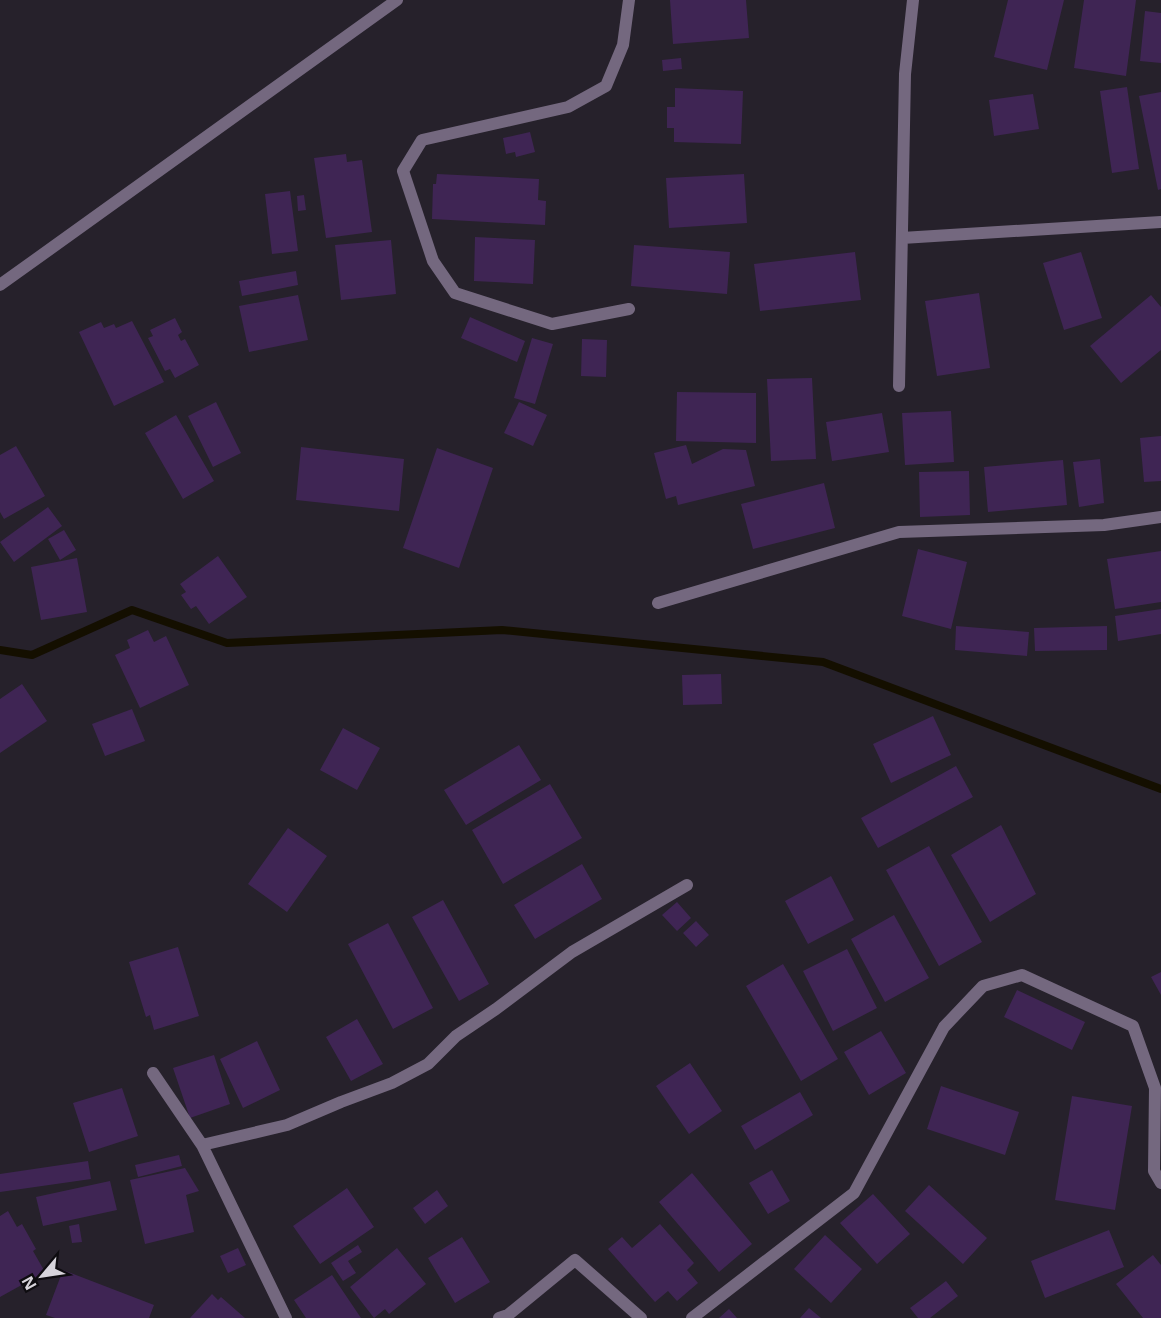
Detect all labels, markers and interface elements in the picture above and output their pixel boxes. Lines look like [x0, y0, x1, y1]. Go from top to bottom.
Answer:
north arrow [12, 1246, 72, 1306]
text: N [16, 1272, 42, 1294]

